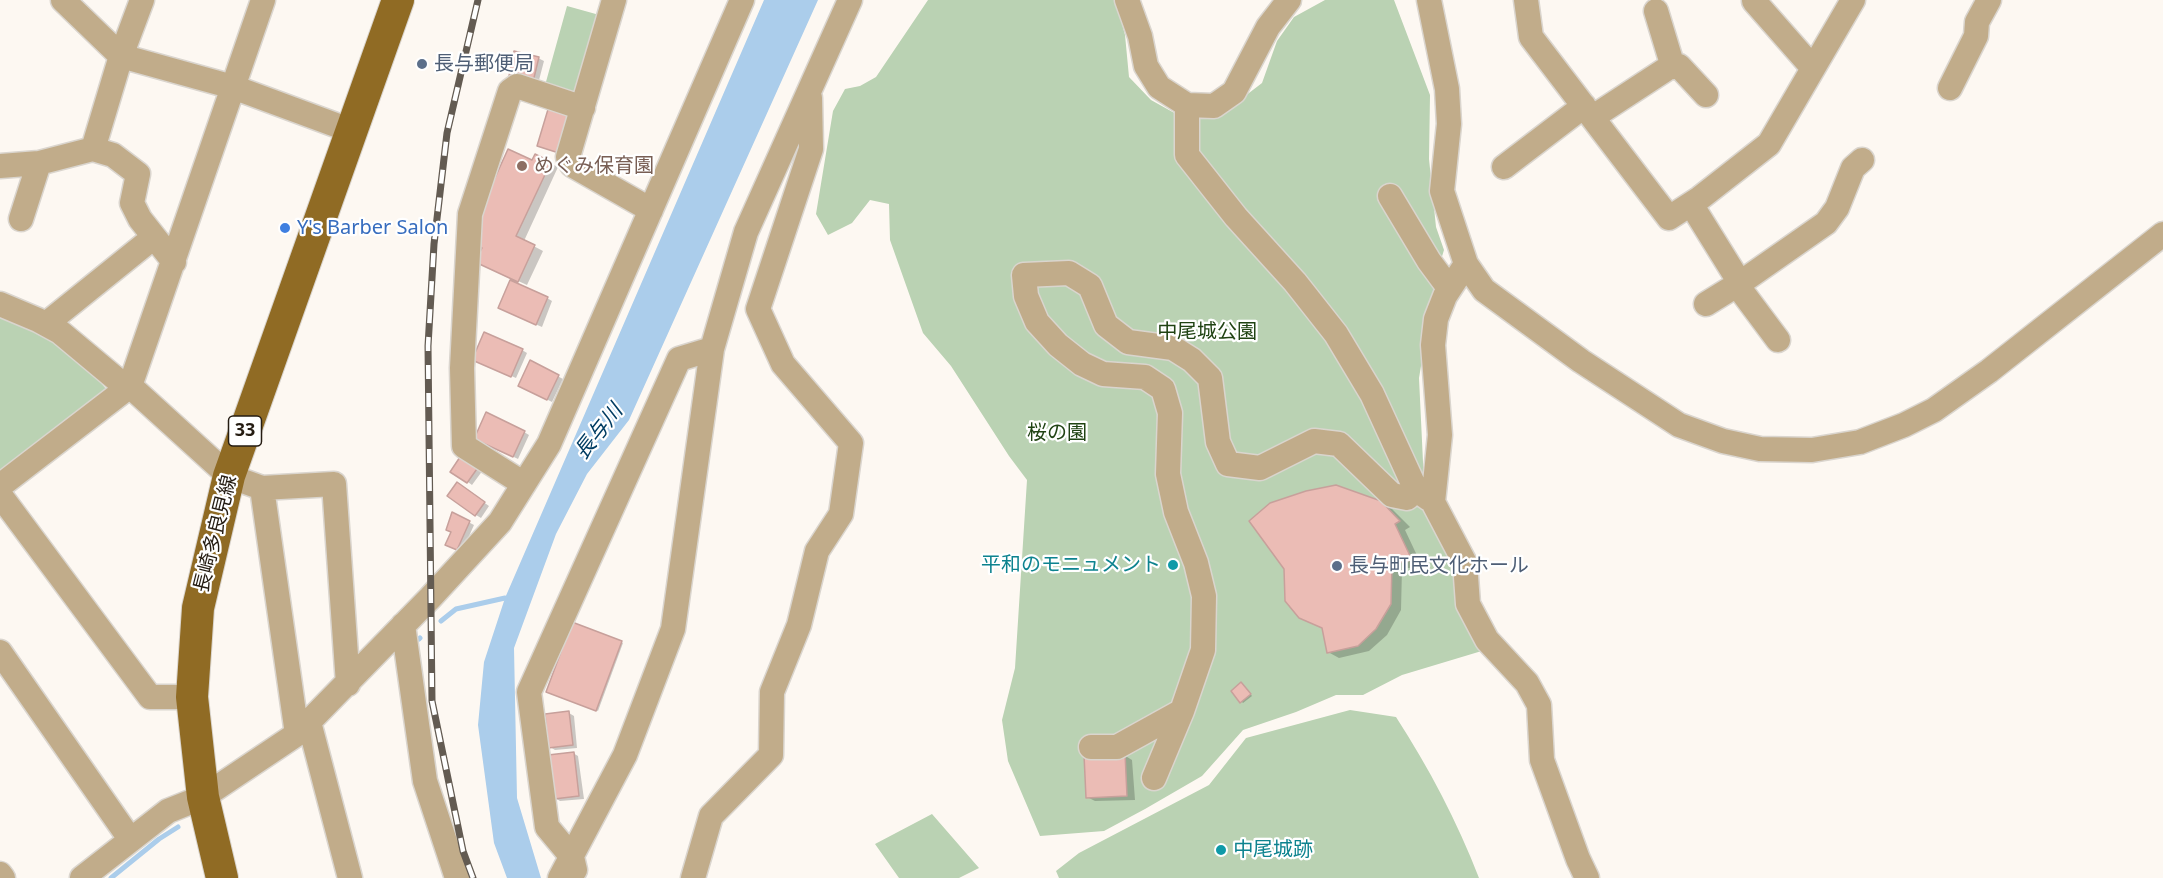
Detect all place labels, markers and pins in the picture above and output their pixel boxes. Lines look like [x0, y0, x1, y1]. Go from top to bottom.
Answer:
place label: 長与郵便局 [434, 52, 534, 76]
marker: 長与郵便局 [415, 57, 429, 71]
place label: めぐみ保育園 [534, 154, 654, 178]
marker: めぐみ保育園 [515, 159, 529, 173]
place label: Y's Barber Salon [297, 216, 448, 240]
marker: Y's Barber Salon [278, 221, 292, 235]
place label: 平和のモニュメント [981, 553, 1161, 577]
place label: 長与町民文化ホール [1349, 554, 1529, 578]
marker: 平和のモニュメント [1166, 558, 1180, 572]
marker: 長与町民文化ホール [1330, 559, 1344, 573]
place label: 中尾城跡 [1233, 838, 1313, 862]
marker: 中尾城跡 [1214, 843, 1228, 857]

